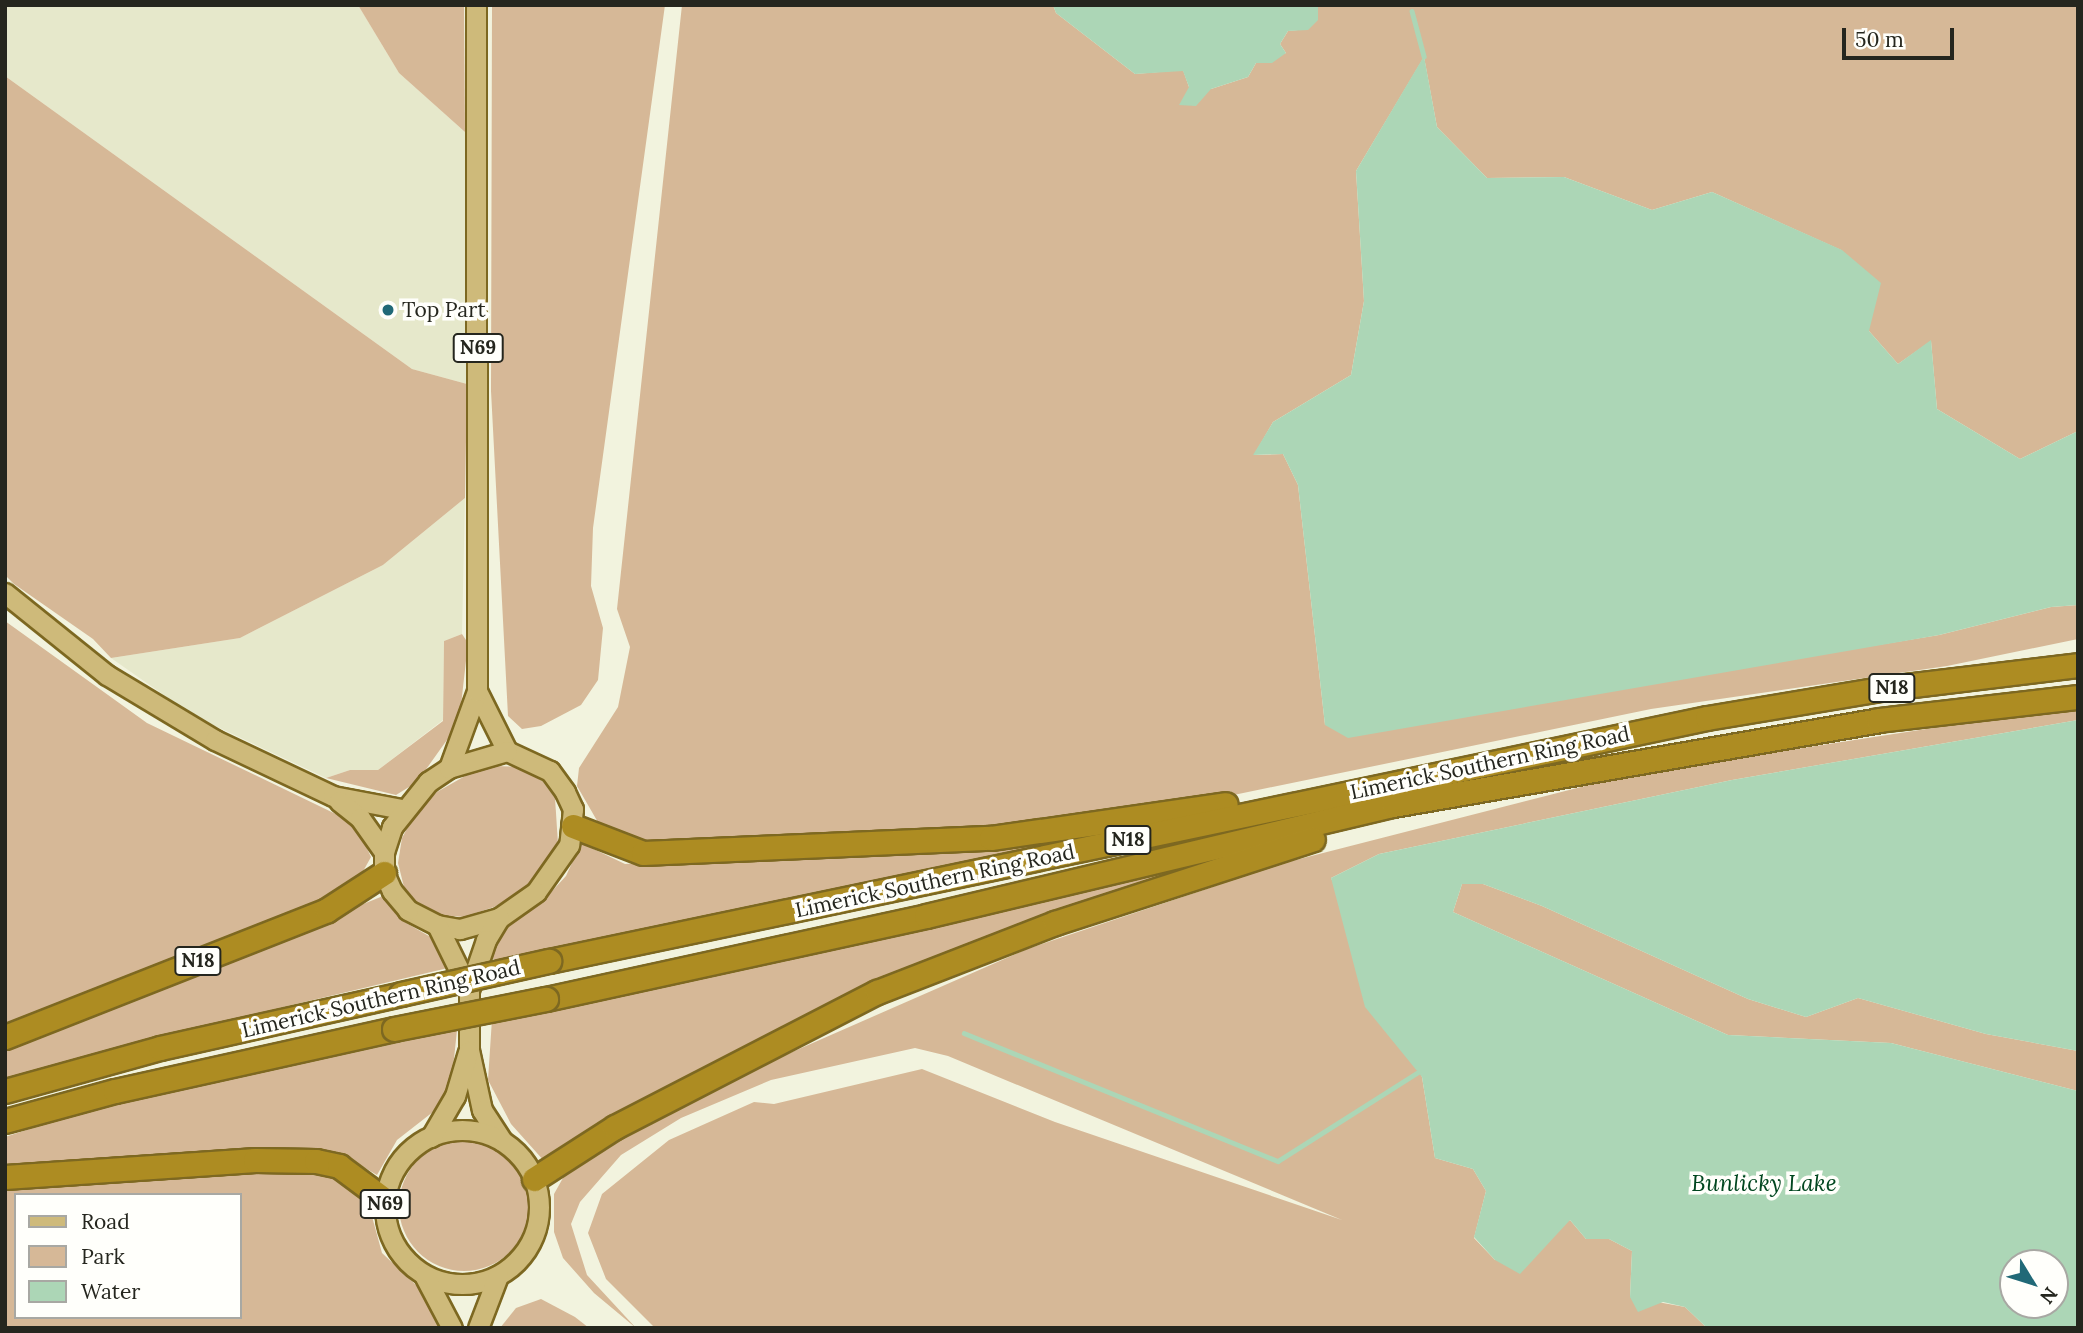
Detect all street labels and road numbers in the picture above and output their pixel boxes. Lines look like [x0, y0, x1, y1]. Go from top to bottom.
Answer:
road number: N69 [452, 332, 504, 364]
road number: N18 [1868, 673, 1916, 704]
street label: Limerick Southern Ring Road [1348, 721, 1632, 805]
road number: N18 [1104, 824, 1152, 856]
street label: Limerick Southern Ring Road [793, 839, 1077, 923]
road number: N18 [174, 945, 222, 976]
street label: Limerick Southern Ring Road [239, 955, 523, 1043]
road number: N69 [359, 1188, 411, 1220]

